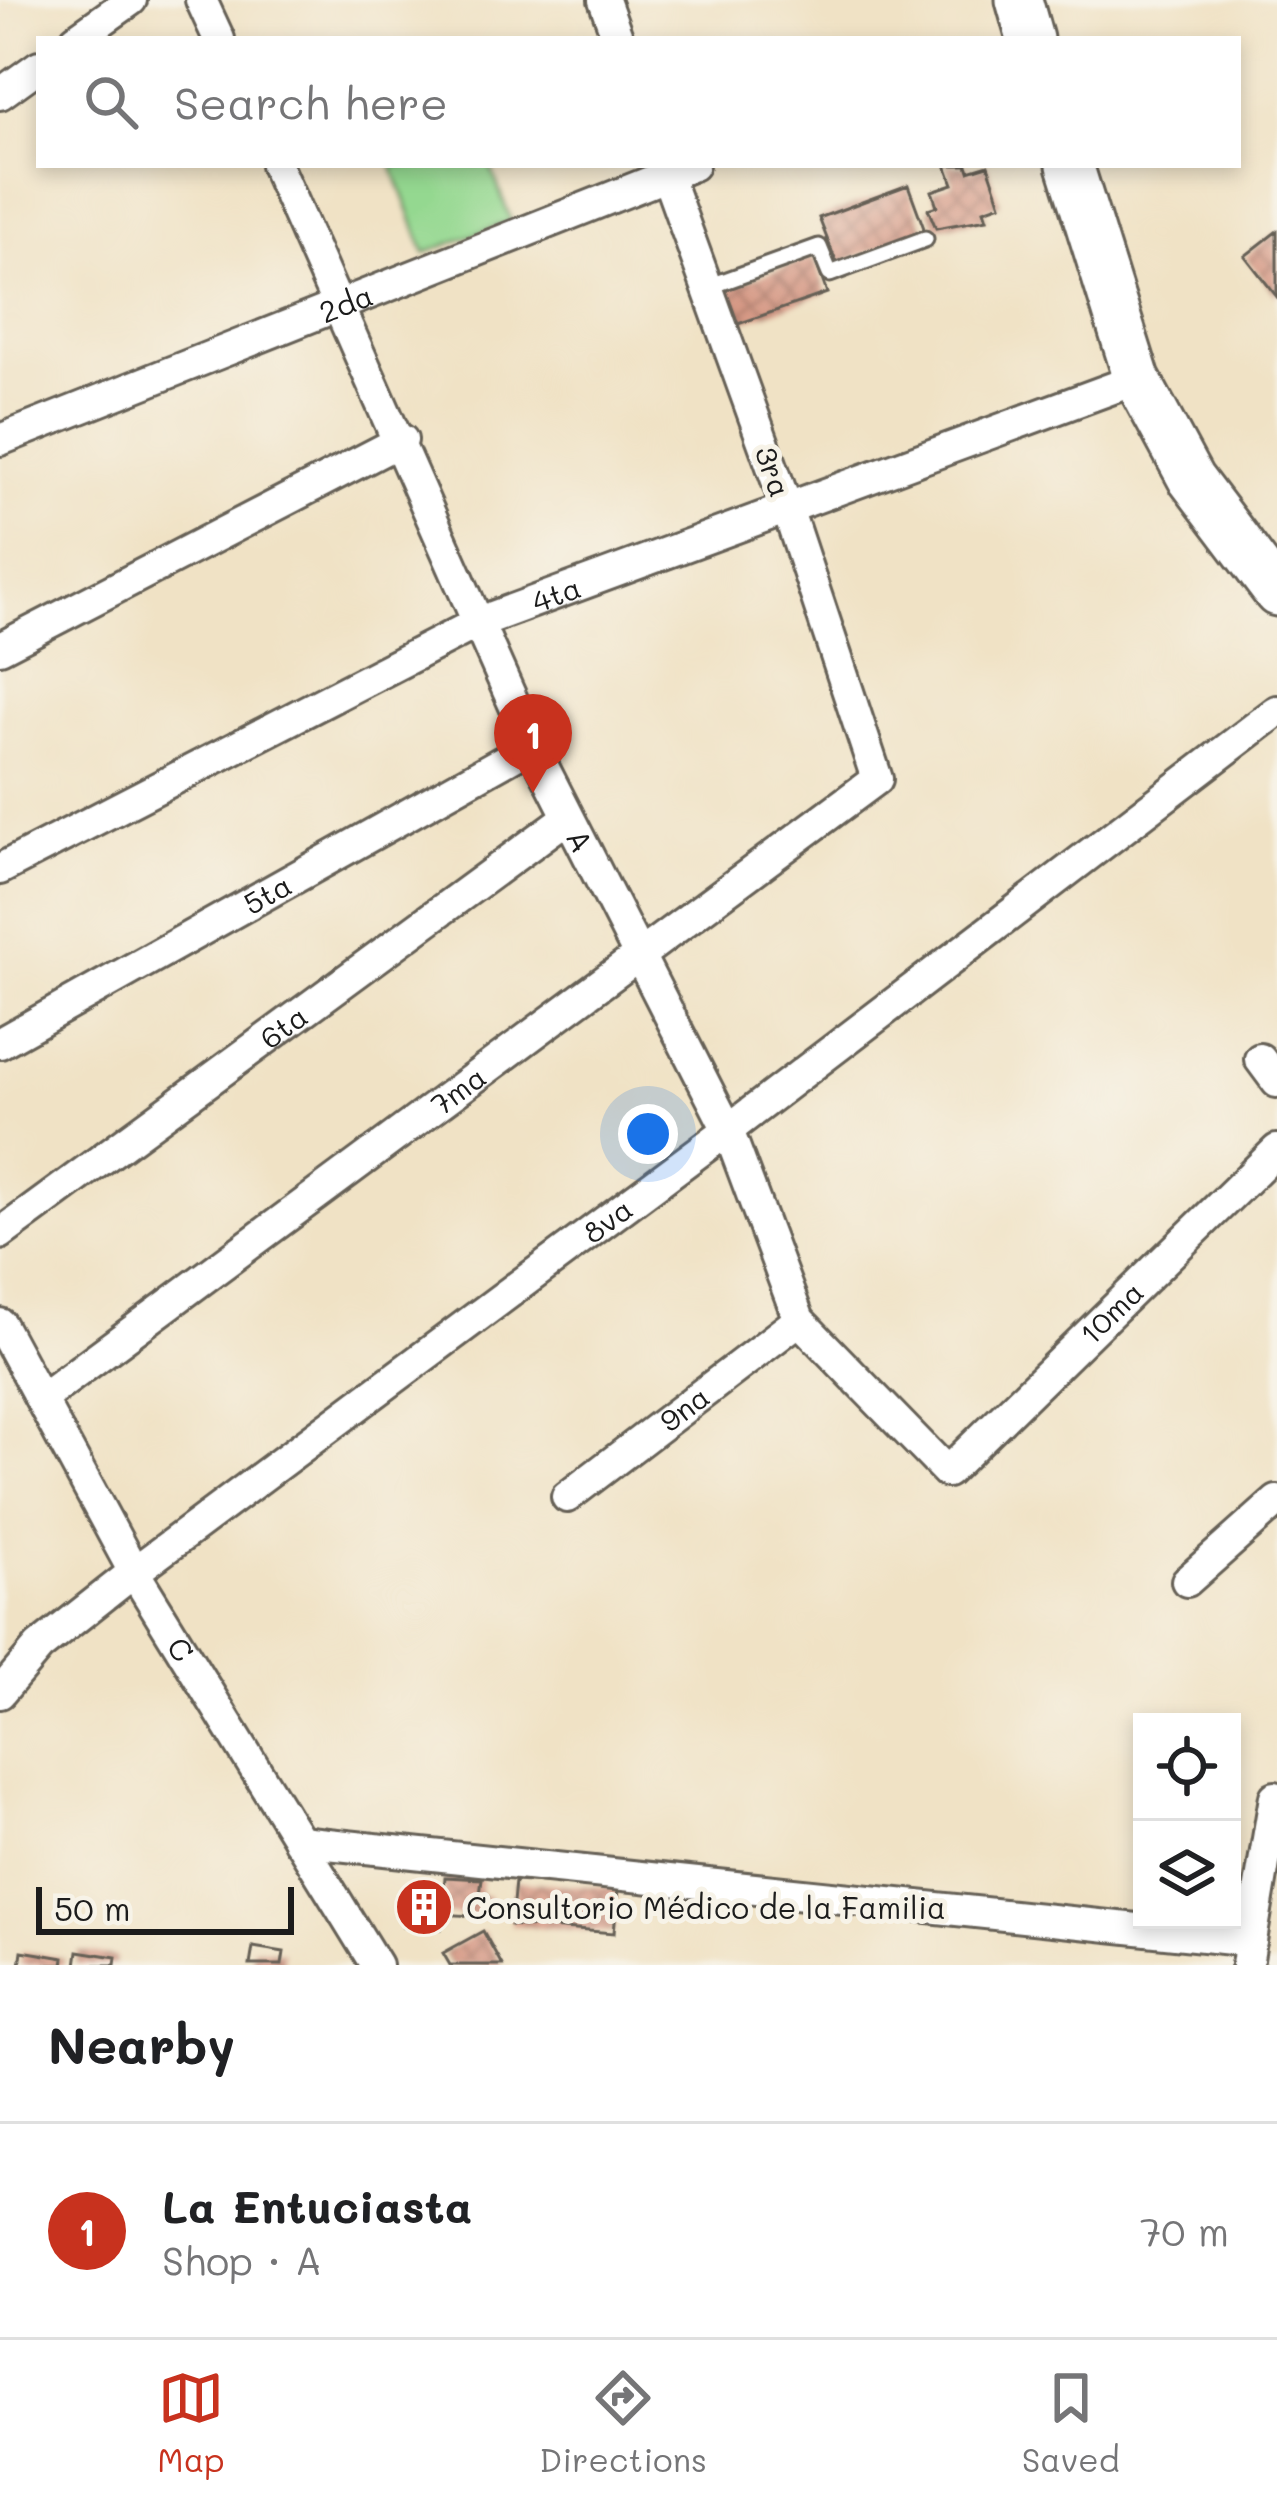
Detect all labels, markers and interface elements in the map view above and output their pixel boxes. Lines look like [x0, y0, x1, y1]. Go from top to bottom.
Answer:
search box [36, 36, 1241, 168]
icon: search [78, 69, 144, 135]
text: Search here [174, 73, 448, 131]
street label: 2da [313, 274, 378, 331]
street label: 3ra [746, 440, 802, 502]
street label: 4ta [526, 566, 586, 621]
pin: 1 [494, 694, 572, 793]
street label: A [558, 822, 603, 859]
street label: 5ta [236, 864, 298, 923]
street label: 6ta [251, 995, 315, 1057]
street label: 7ma [422, 1056, 494, 1124]
your location [618, 1104, 678, 1164]
street label: 8va [574, 1188, 640, 1252]
street label: 10ma [1070, 1272, 1152, 1352]
street label: 9na [651, 1376, 717, 1440]
street label: C [159, 1629, 204, 1668]
map controls [1133, 1713, 1241, 1929]
button: locate [1133, 1713, 1241, 1821]
button: layers [1133, 1821, 1241, 1929]
building icon: Consultorio Médico de la Familia [393, 1876, 455, 1938]
scale bar [36, 1881, 294, 1934]
text: 50 m [54, 1886, 130, 1929]
place label: Consultorio Médico de la Familia [466, 1887, 946, 1927]
text: Nearby [48, 2010, 235, 2077]
text: La Entuciasta [162, 2176, 472, 2234]
text: 1 [78, 2205, 96, 2256]
text: 70 m [1140, 2205, 1229, 2256]
text: Shop · A [162, 2234, 322, 2285]
tab: Map [157, 2365, 225, 2480]
tab: Directions [539, 2365, 707, 2480]
tab: Saved [1022, 2365, 1120, 2480]

